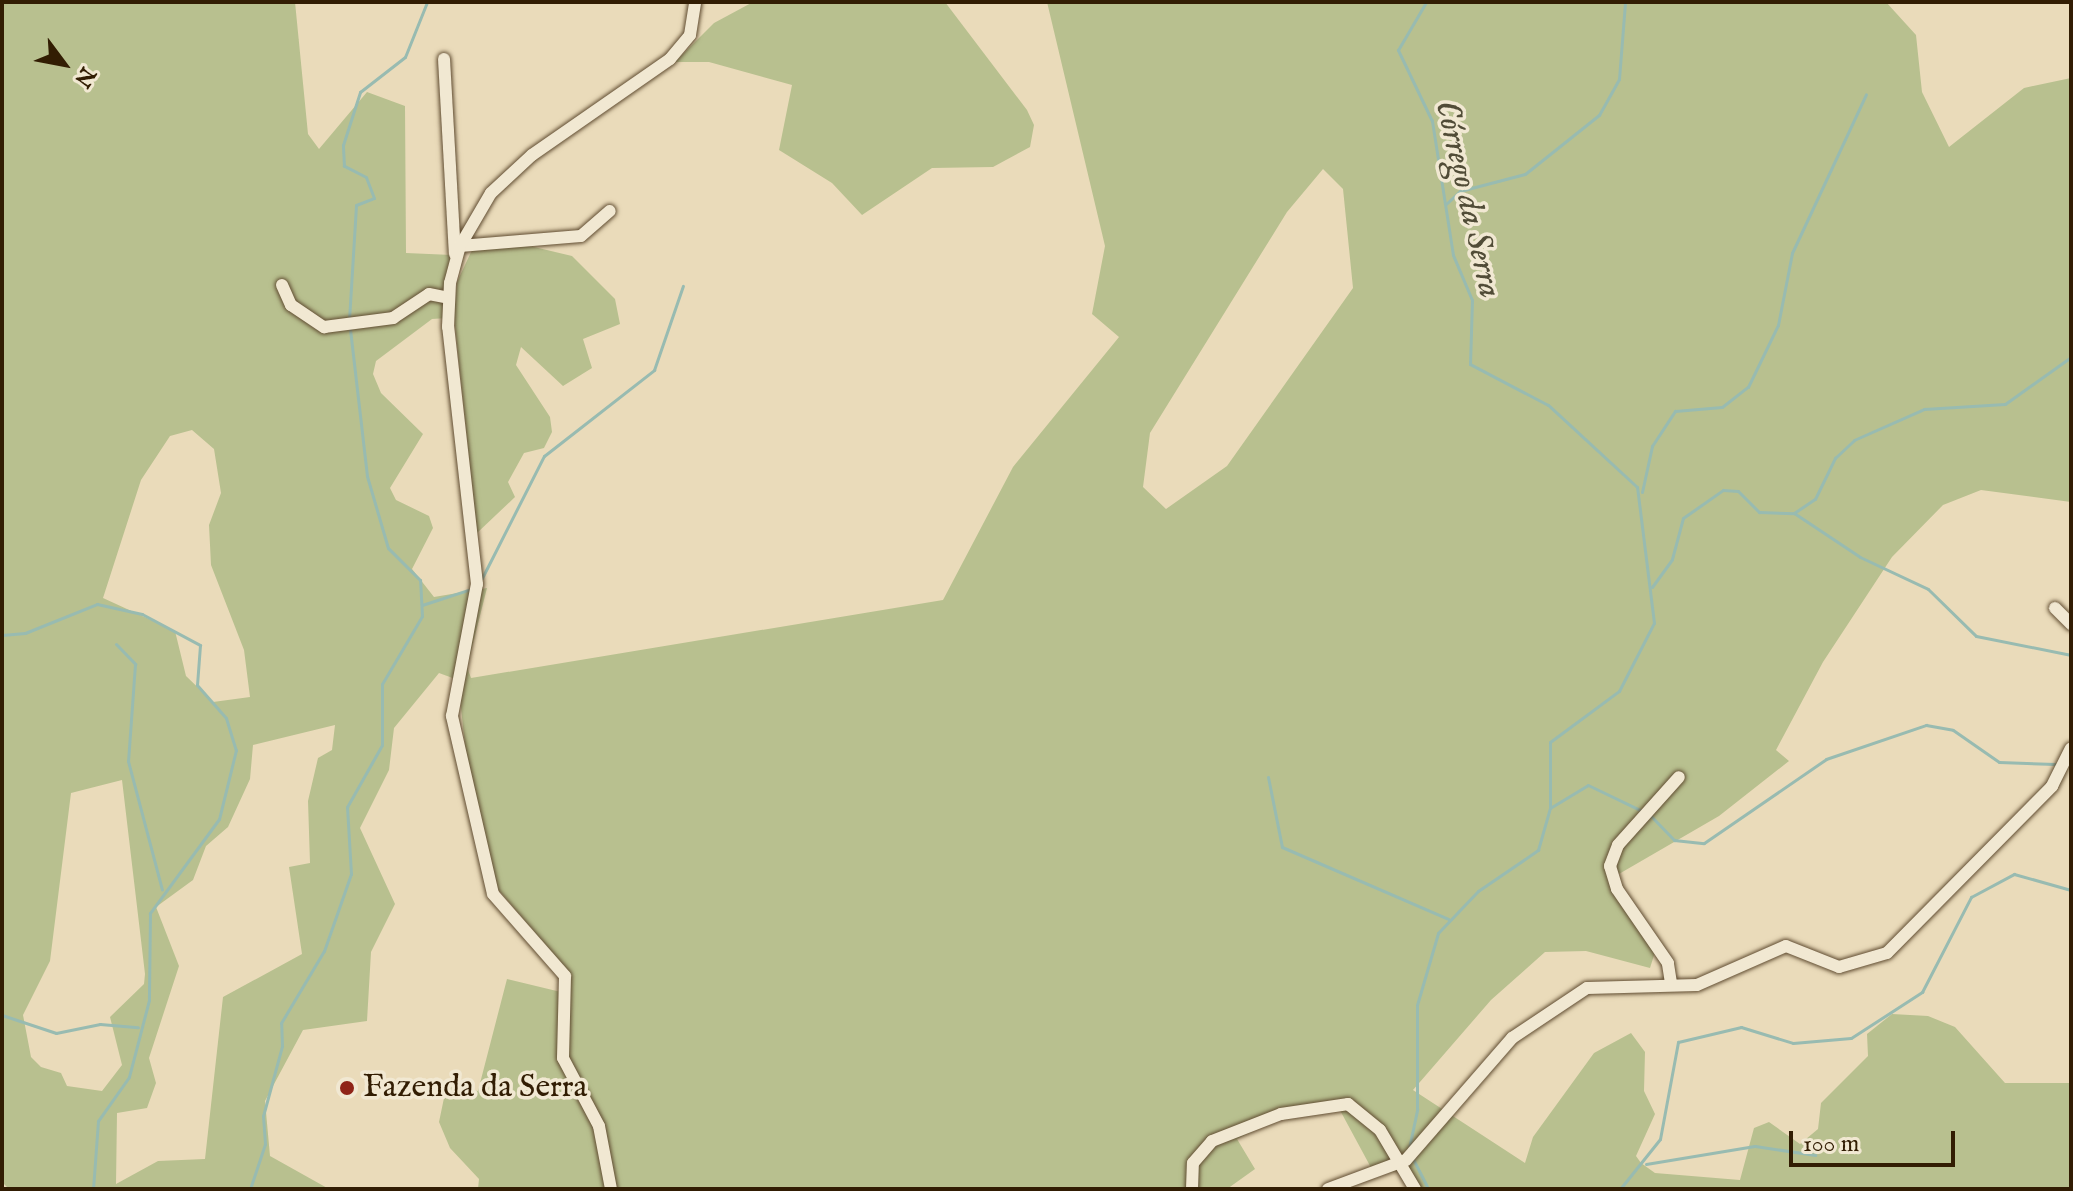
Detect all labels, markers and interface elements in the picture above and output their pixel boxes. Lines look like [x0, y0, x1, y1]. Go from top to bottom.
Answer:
north arrow [24, 24, 104, 104]
text: N [67, 61, 101, 92]
water label: Córrego da Serra [1425, 96, 1511, 302]
place label: Fazenda da Serra [363, 1069, 587, 1107]
marker: Fazenda da Serra [338, 1079, 356, 1097]
scale bar [1793, 1115, 1959, 1165]
text: 100 m [1803, 1129, 1859, 1160]

